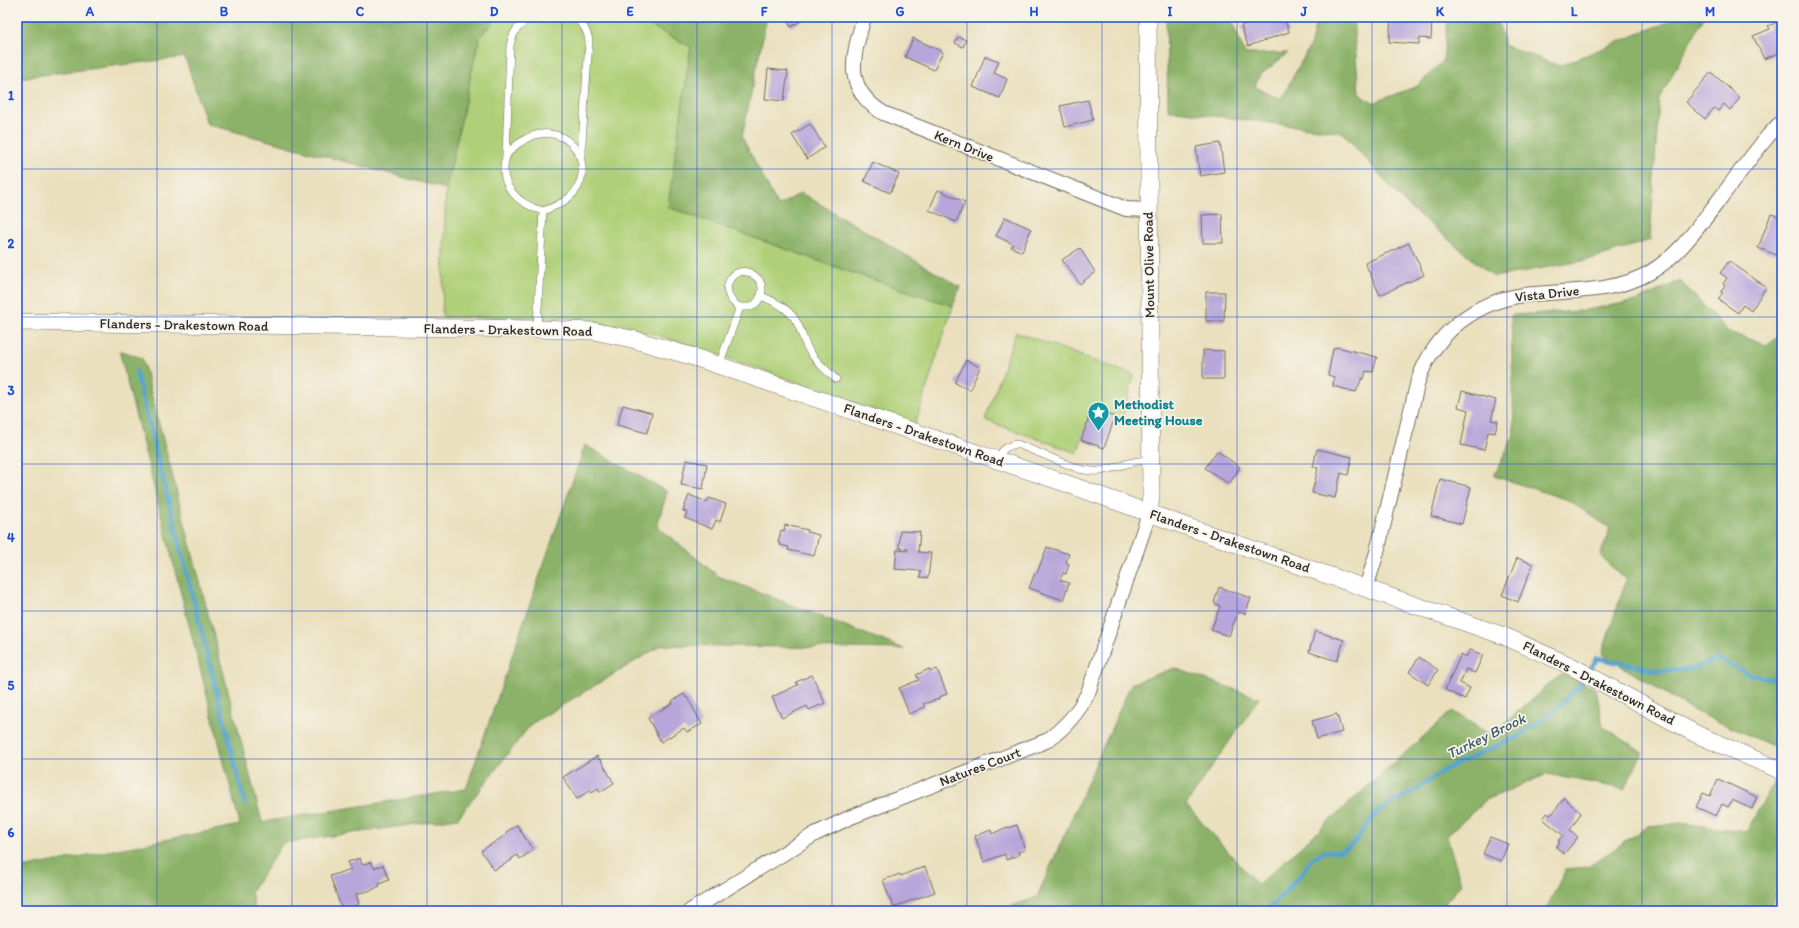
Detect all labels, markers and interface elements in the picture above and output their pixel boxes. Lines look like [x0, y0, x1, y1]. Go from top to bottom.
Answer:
text: A [85, 4, 95, 19]
text: B [220, 4, 229, 19]
text: C [356, 4, 365, 19]
text: D [490, 4, 499, 19]
text: E [626, 4, 634, 19]
text: F [761, 4, 768, 19]
text: G [896, 4, 905, 19]
text: H [1030, 4, 1039, 19]
text: I [1168, 4, 1173, 19]
text: J [1300, 4, 1308, 19]
text: K [1436, 4, 1445, 19]
text: L [1571, 4, 1578, 19]
text: M [1705, 4, 1715, 19]
text: 1 [8, 88, 14, 103]
street label: Kern Drive [932, 126, 997, 166]
street label: Mount Olive Road [1140, 211, 1158, 318]
text: 2 [8, 236, 15, 251]
street label: Vista Drive [1514, 282, 1580, 306]
street label: Flanders - Drakestown Road [100, 315, 269, 335]
street label: Flanders - Drakestown Road [424, 320, 593, 340]
text: 3 [7, 383, 15, 398]
place label: Methodist Meeting House [1114, 396, 1203, 429]
place icon: Methodist Meeting House [1085, 399, 1111, 432]
street label: Flanders - Drakestown Road [841, 400, 1007, 471]
street label: Flanders - Drakestown Road [1147, 506, 1313, 577]
text: 4 [7, 530, 15, 545]
street label: Flanders - Drakestown Road [1520, 637, 1678, 729]
text: 5 [8, 678, 15, 693]
water label: Turkey Brook [1444, 709, 1530, 763]
street label: Natures Court [937, 744, 1023, 790]
text: 6 [8, 825, 15, 840]

